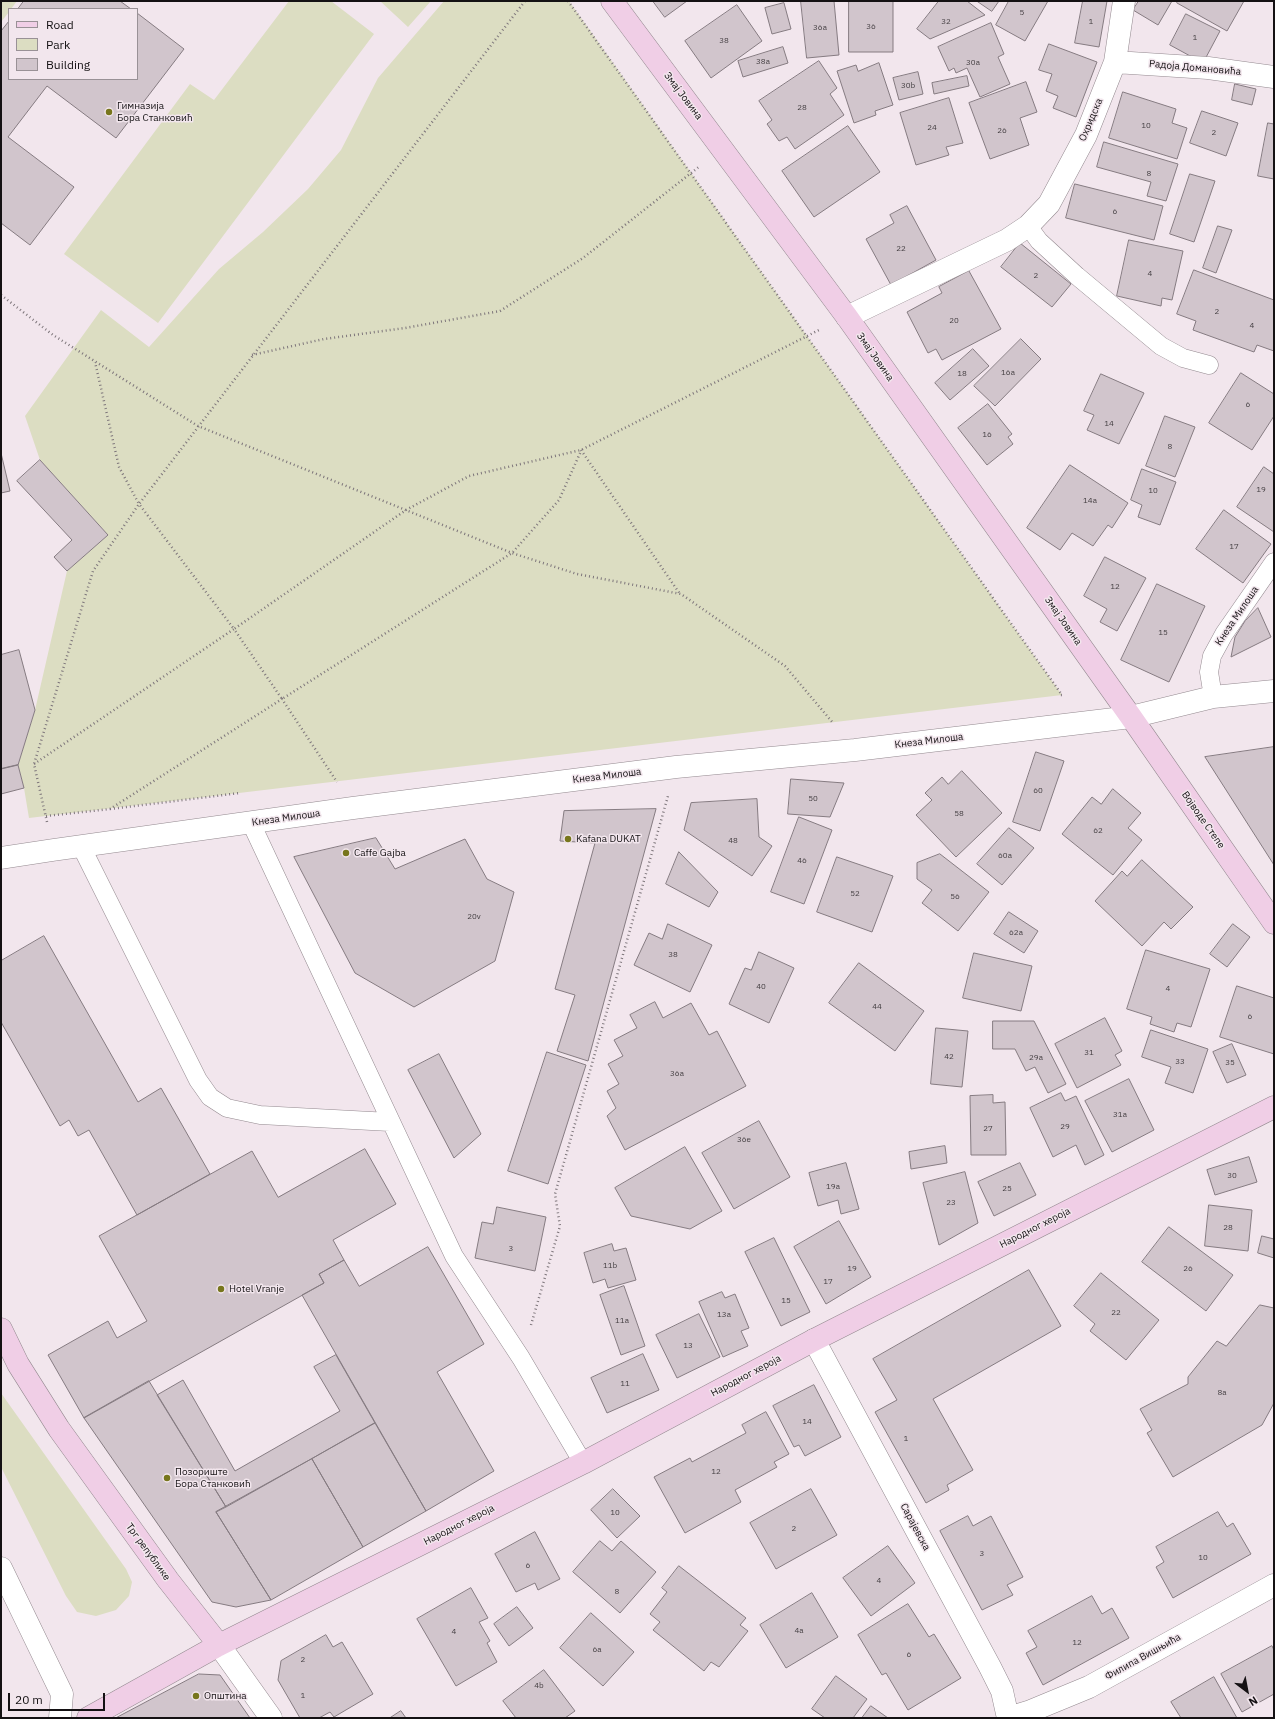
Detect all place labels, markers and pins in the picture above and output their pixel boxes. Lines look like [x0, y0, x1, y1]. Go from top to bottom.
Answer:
place label: Гимназија Бора Станковић [117, 100, 193, 124]
marker: Гимназија Бора Станковић [104, 107, 114, 117]
place label: Kafana DUKAT [576, 833, 641, 845]
marker: Kafana DUKAT [563, 834, 573, 844]
place label: Caffe Gajba [354, 847, 406, 859]
marker: Caffe Gajba [341, 848, 351, 858]
place label: Hotel Vranje [229, 1283, 284, 1295]
marker: Hotel Vranje [216, 1284, 226, 1294]
place label: Позориште Бора Станковић [175, 1466, 251, 1490]
marker: Позориште Бора Станковић [162, 1473, 172, 1483]
place label: Општина [204, 1690, 247, 1702]
marker: Општина [191, 1691, 201, 1701]

